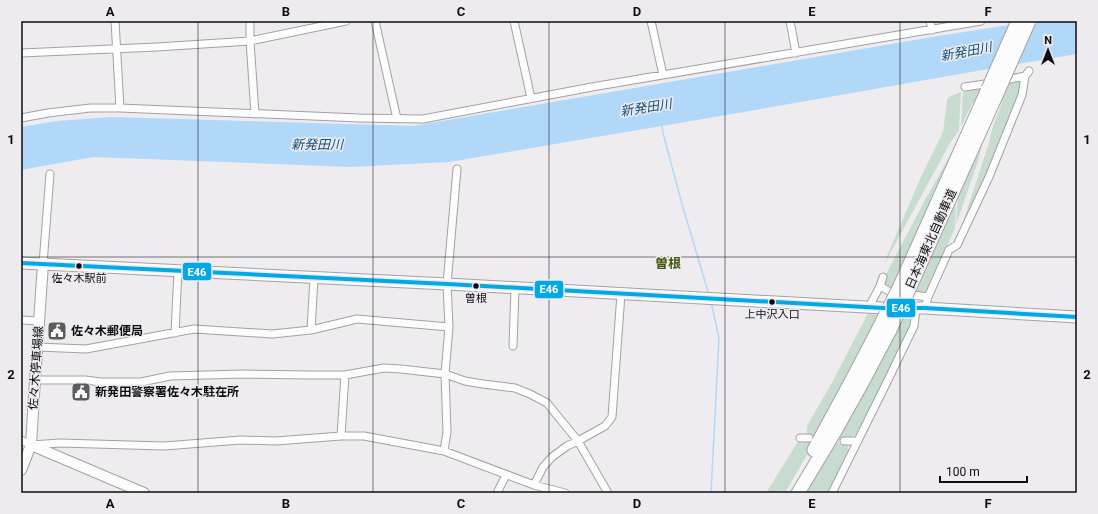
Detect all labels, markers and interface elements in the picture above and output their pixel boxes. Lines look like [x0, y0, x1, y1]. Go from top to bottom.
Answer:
text: A [106, 4, 115, 19]
text: B [282, 4, 290, 19]
text: C [457, 4, 466, 19]
text: D [633, 4, 641, 19]
text: E [808, 4, 816, 19]
text: F [984, 4, 992, 19]
north arrow [1028, 30, 1068, 70]
text: N [1044, 34, 1052, 47]
water label: 新発田川 [939, 39, 995, 64]
water label: 新発田川 [619, 96, 675, 119]
text: 1 [7, 132, 15, 147]
text: 1 [1083, 132, 1091, 147]
water label: 新発田川 [291, 137, 345, 152]
street label: 日本海東北自動車道 [903, 187, 959, 291]
district label: 曽根 [655, 256, 681, 271]
marker: 佐々木駅前 [74, 261, 84, 271]
line badge: E46 [182, 262, 212, 281]
text: E46 [188, 266, 206, 279]
place label: 佐々木駅前 [52, 272, 107, 285]
line badge: E46 [534, 280, 564, 299]
marker: 曽根 [471, 281, 481, 291]
text: E46 [540, 283, 558, 296]
place label: 曽根 [465, 292, 487, 305]
marker: 上中沢入口 [767, 297, 777, 307]
line badge: E46 [886, 298, 916, 318]
text: E46 [892, 302, 910, 315]
place label: 上中沢入口 [745, 308, 800, 321]
public building icon: 佐々木郵便局 [46, 320, 68, 342]
place label: 佐々木郵便局 [71, 324, 143, 338]
street label: 佐々木停車場線 [26, 326, 46, 410]
text: 2 [7, 367, 15, 382]
text: 2 [1083, 367, 1091, 382]
public building icon: 新発田警察署佐々木駐在所 [70, 381, 92, 403]
place label: 新発田警察署佐々木駐在所 [95, 385, 239, 399]
scale bar [940, 458, 1027, 484]
text: 100 m [946, 465, 980, 479]
text: A [106, 496, 115, 511]
text: B [282, 496, 290, 511]
text: C [457, 496, 466, 511]
text: D [633, 496, 641, 511]
text: E [808, 496, 816, 511]
text: F [984, 496, 992, 511]

